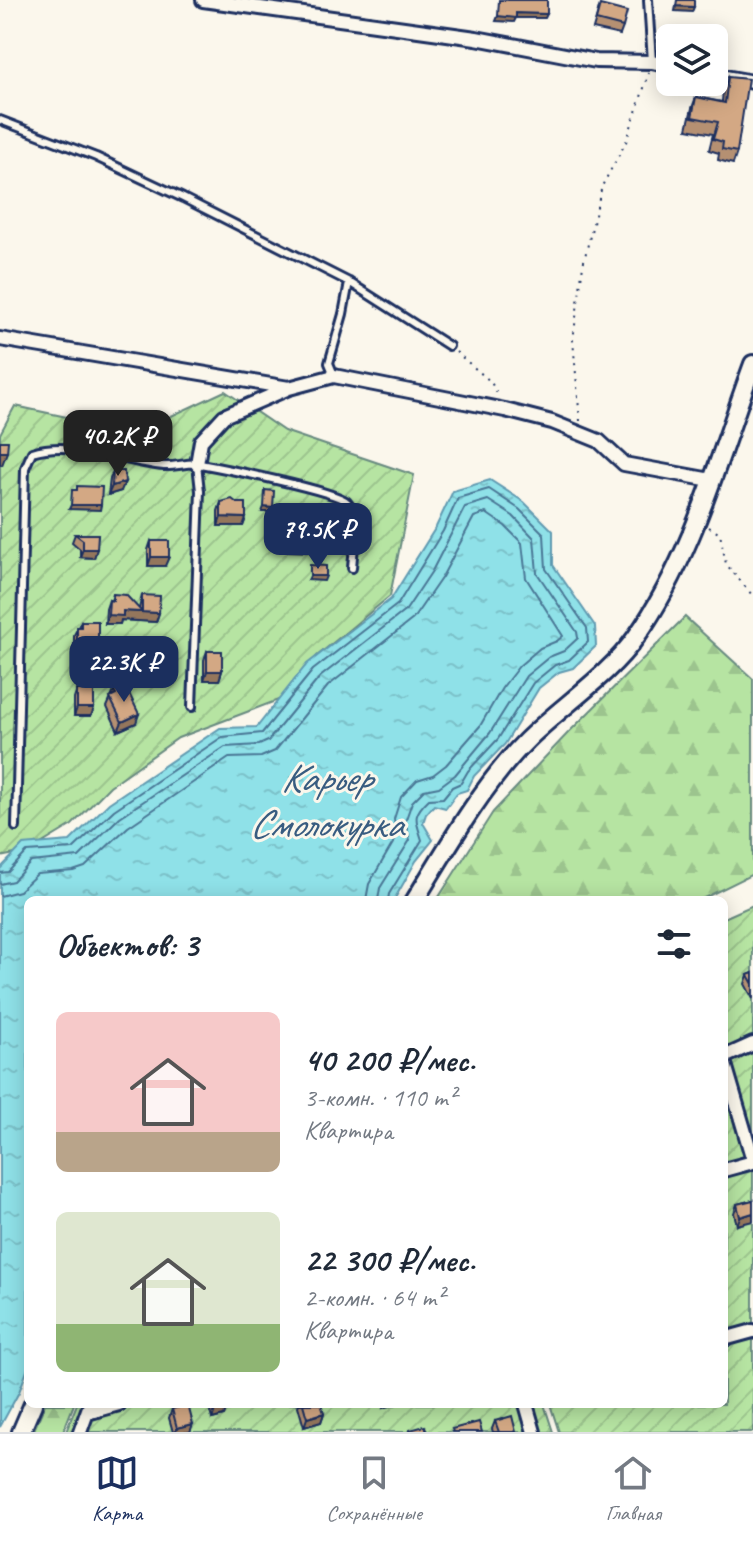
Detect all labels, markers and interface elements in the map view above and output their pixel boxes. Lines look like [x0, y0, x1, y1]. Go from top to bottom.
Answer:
map controls [656, 24, 728, 96]
button: layers [656, 24, 728, 96]
pin: 40.2K ₽ [44, 410, 192, 478]
text: 40.2K ₽ [81, 419, 155, 452]
pin: 79.5K ₽ [244, 503, 392, 571]
text: 79.5K ₽ [282, 512, 354, 545]
pin: 22.3K ₽ [50, 636, 198, 704]
text: 22.3K ₽ [87, 645, 161, 678]
water label: Карьер Смолокурка [249, 753, 406, 849]
icon: filters [652, 922, 696, 966]
text: Объектов: 3 [56, 923, 198, 966]
text: 40 200 ₽/мес. [304, 1038, 475, 1081]
icon: home [120, 1044, 216, 1140]
text: 3-комн. · 110 m² [304, 1081, 456, 1114]
text: Квартира [304, 1114, 393, 1147]
text: 22 300 ₽/мес. [304, 1238, 475, 1281]
icon: home [120, 1244, 216, 1340]
text: 2-комн. · 64 m² [304, 1281, 444, 1314]
text: Квартира [304, 1314, 393, 1347]
tab: Карта [92, 1451, 142, 1527]
tab: Сохранённые [326, 1451, 422, 1527]
tab: Главная [606, 1451, 661, 1527]

